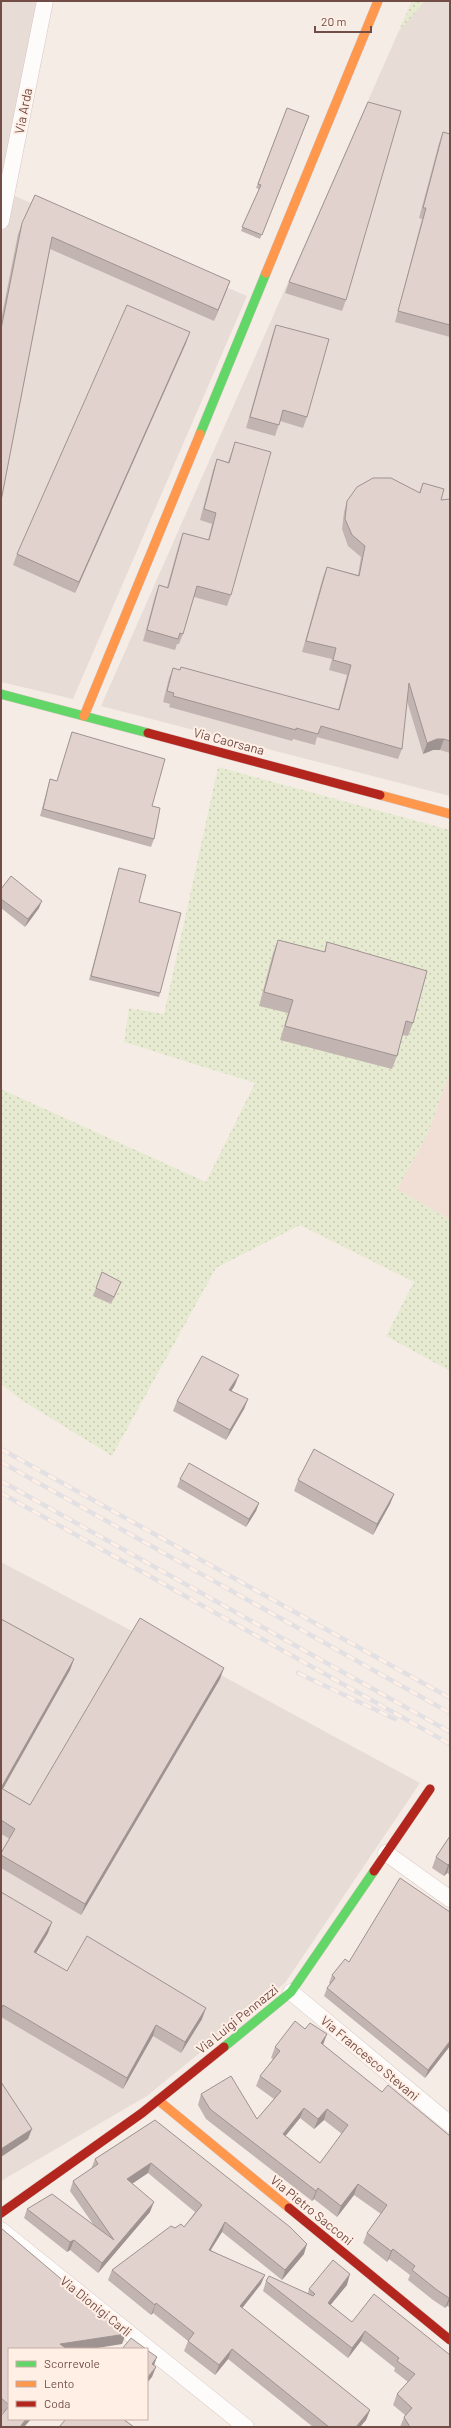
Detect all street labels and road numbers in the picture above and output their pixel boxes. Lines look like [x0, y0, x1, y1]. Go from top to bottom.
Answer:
street label: Via Arda [11, 87, 35, 135]
street label: Via Caorsana [192, 724, 266, 758]
street label: Via Luigi Pennazzi [193, 1981, 281, 2057]
street label: Via Francesco Stevani [317, 2012, 423, 2104]
street label: Via Pietro Sacconi [267, 2172, 357, 2248]
street label: Via Dionigi Carli [57, 2272, 135, 2340]

